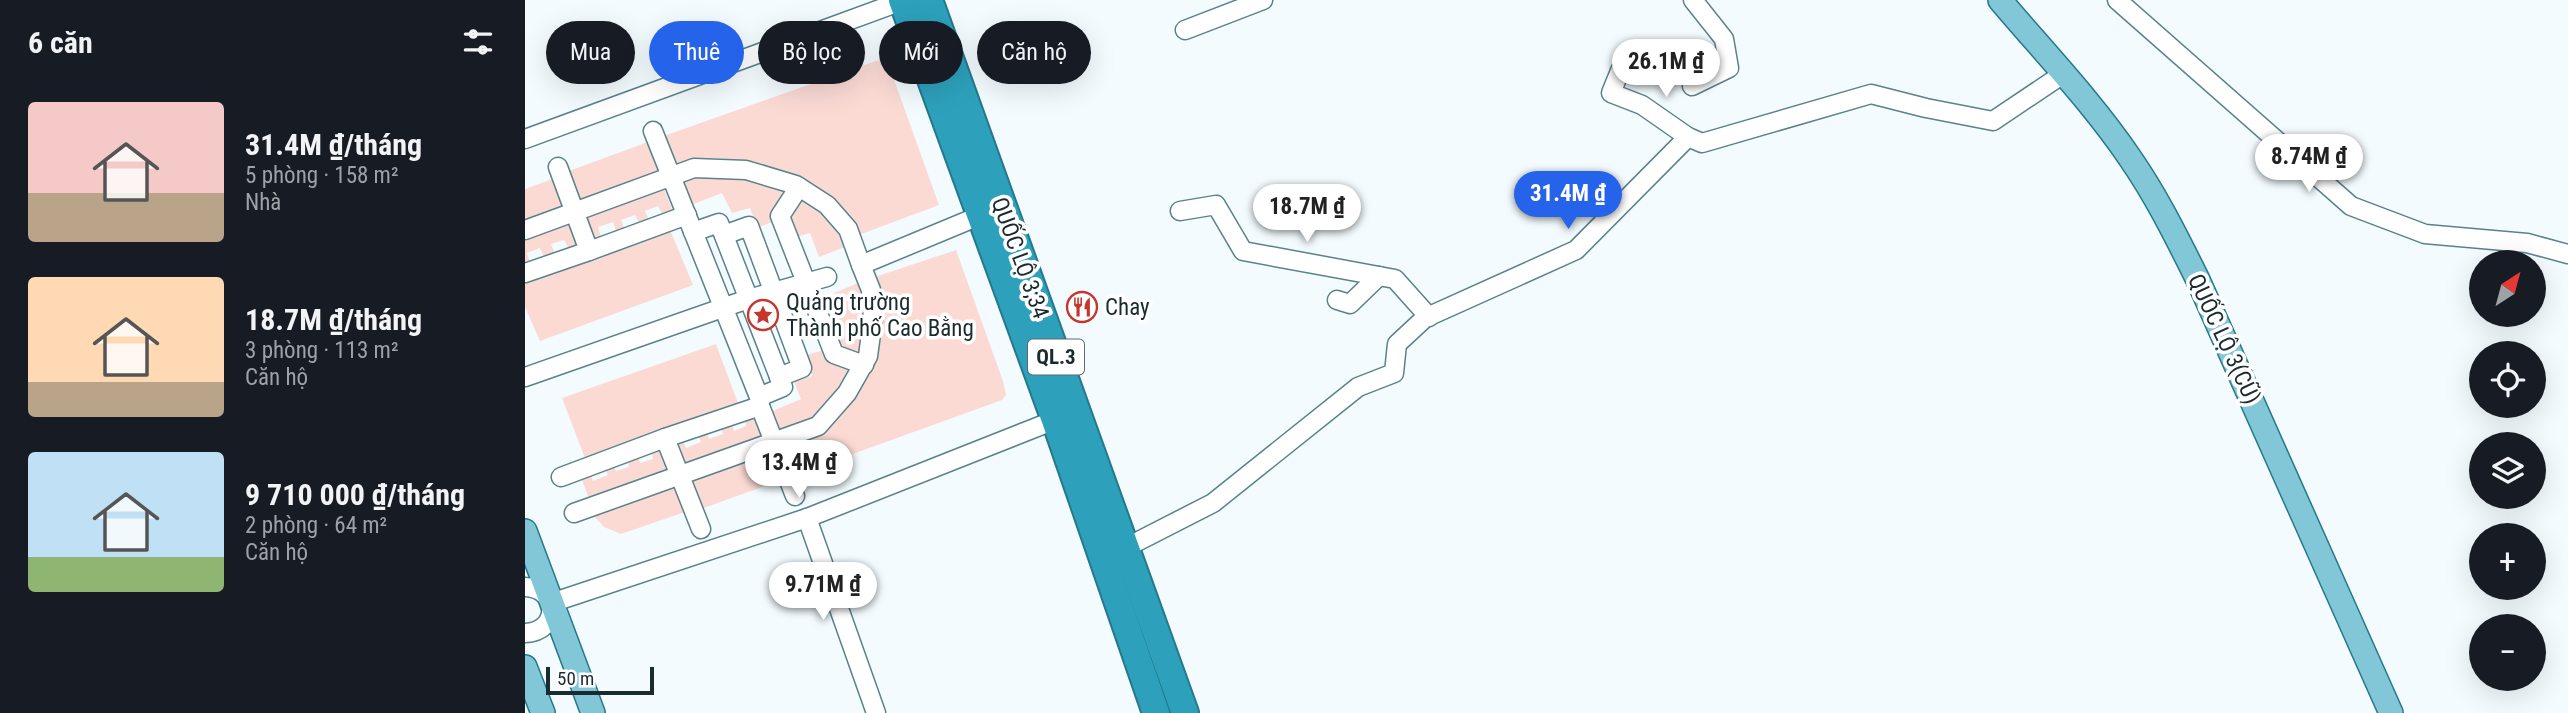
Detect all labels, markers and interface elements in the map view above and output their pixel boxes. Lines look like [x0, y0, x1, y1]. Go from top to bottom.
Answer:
chip: Mua [546, 21, 635, 84]
chip: Thuê [649, 21, 744, 84]
chip: Bộ lọc [758, 21, 865, 84]
chip: Mới [879, 21, 963, 84]
chip: Căn hộ [977, 21, 1091, 84]
icon: filters [459, 23, 497, 61]
text: 6 căn [28, 25, 93, 60]
pin: 26.1M ₫ [1601, 40, 1731, 99]
text: 26.1M ₫ [1628, 48, 1704, 75]
text: 31.4M ₫/tháng [245, 127, 422, 162]
icon: home [84, 130, 168, 214]
pin: 8.74M ₫ [2244, 134, 2374, 194]
text: 8.74M ₫ [2271, 143, 2347, 170]
text: 5 phòng · 158 m² [245, 162, 399, 189]
pin: 31.4M ₫ [1503, 172, 1633, 231]
text: 31.4M ₫ [1530, 180, 1606, 207]
pin: 18.7M ₫ [1242, 184, 1372, 244]
text: Nhà [245, 189, 281, 216]
street label: QUỐC LỘ 3;34 [986, 193, 1057, 322]
text: 18.7M ₫ [1269, 193, 1345, 220]
north arrow [2469, 250, 2546, 327]
map controls [2469, 250, 2546, 691]
street label: QUỐC LỘ 3(CŨ) [2182, 269, 2269, 408]
place label: Quảng trường Thành phố Cao Bằng [786, 289, 974, 342]
restaurant icon: Chay [1065, 290, 1099, 324]
place label: Chay [1105, 294, 1150, 321]
place icon: Quảng trường Thành phố Cao Bằng [746, 298, 780, 332]
text: 18.7M ₫/tháng [245, 302, 422, 337]
icon: home [84, 305, 168, 389]
text: 3 phòng · 113 m² [245, 337, 399, 364]
road number: QL.3 [1028, 340, 1084, 374]
button: locate [2469, 341, 2546, 418]
text: Căn hộ [245, 364, 308, 391]
button: layers [2469, 432, 2546, 509]
pin: 13.4M ₫ [734, 440, 864, 500]
text: 13.4M ₫ [761, 449, 837, 476]
text: 9 710 000 ₫/tháng [245, 477, 465, 512]
icon: home [84, 480, 168, 564]
text: 2 phòng · 64 m² [245, 512, 387, 539]
button: + [2469, 523, 2546, 600]
text: Căn hộ [245, 539, 308, 566]
pin: 9.71M ₫ [758, 562, 888, 622]
text: 9.71M ₫ [785, 571, 861, 598]
button: − [2469, 614, 2546, 691]
scale bar [546, 664, 655, 696]
text: 50 m [557, 667, 594, 690]

